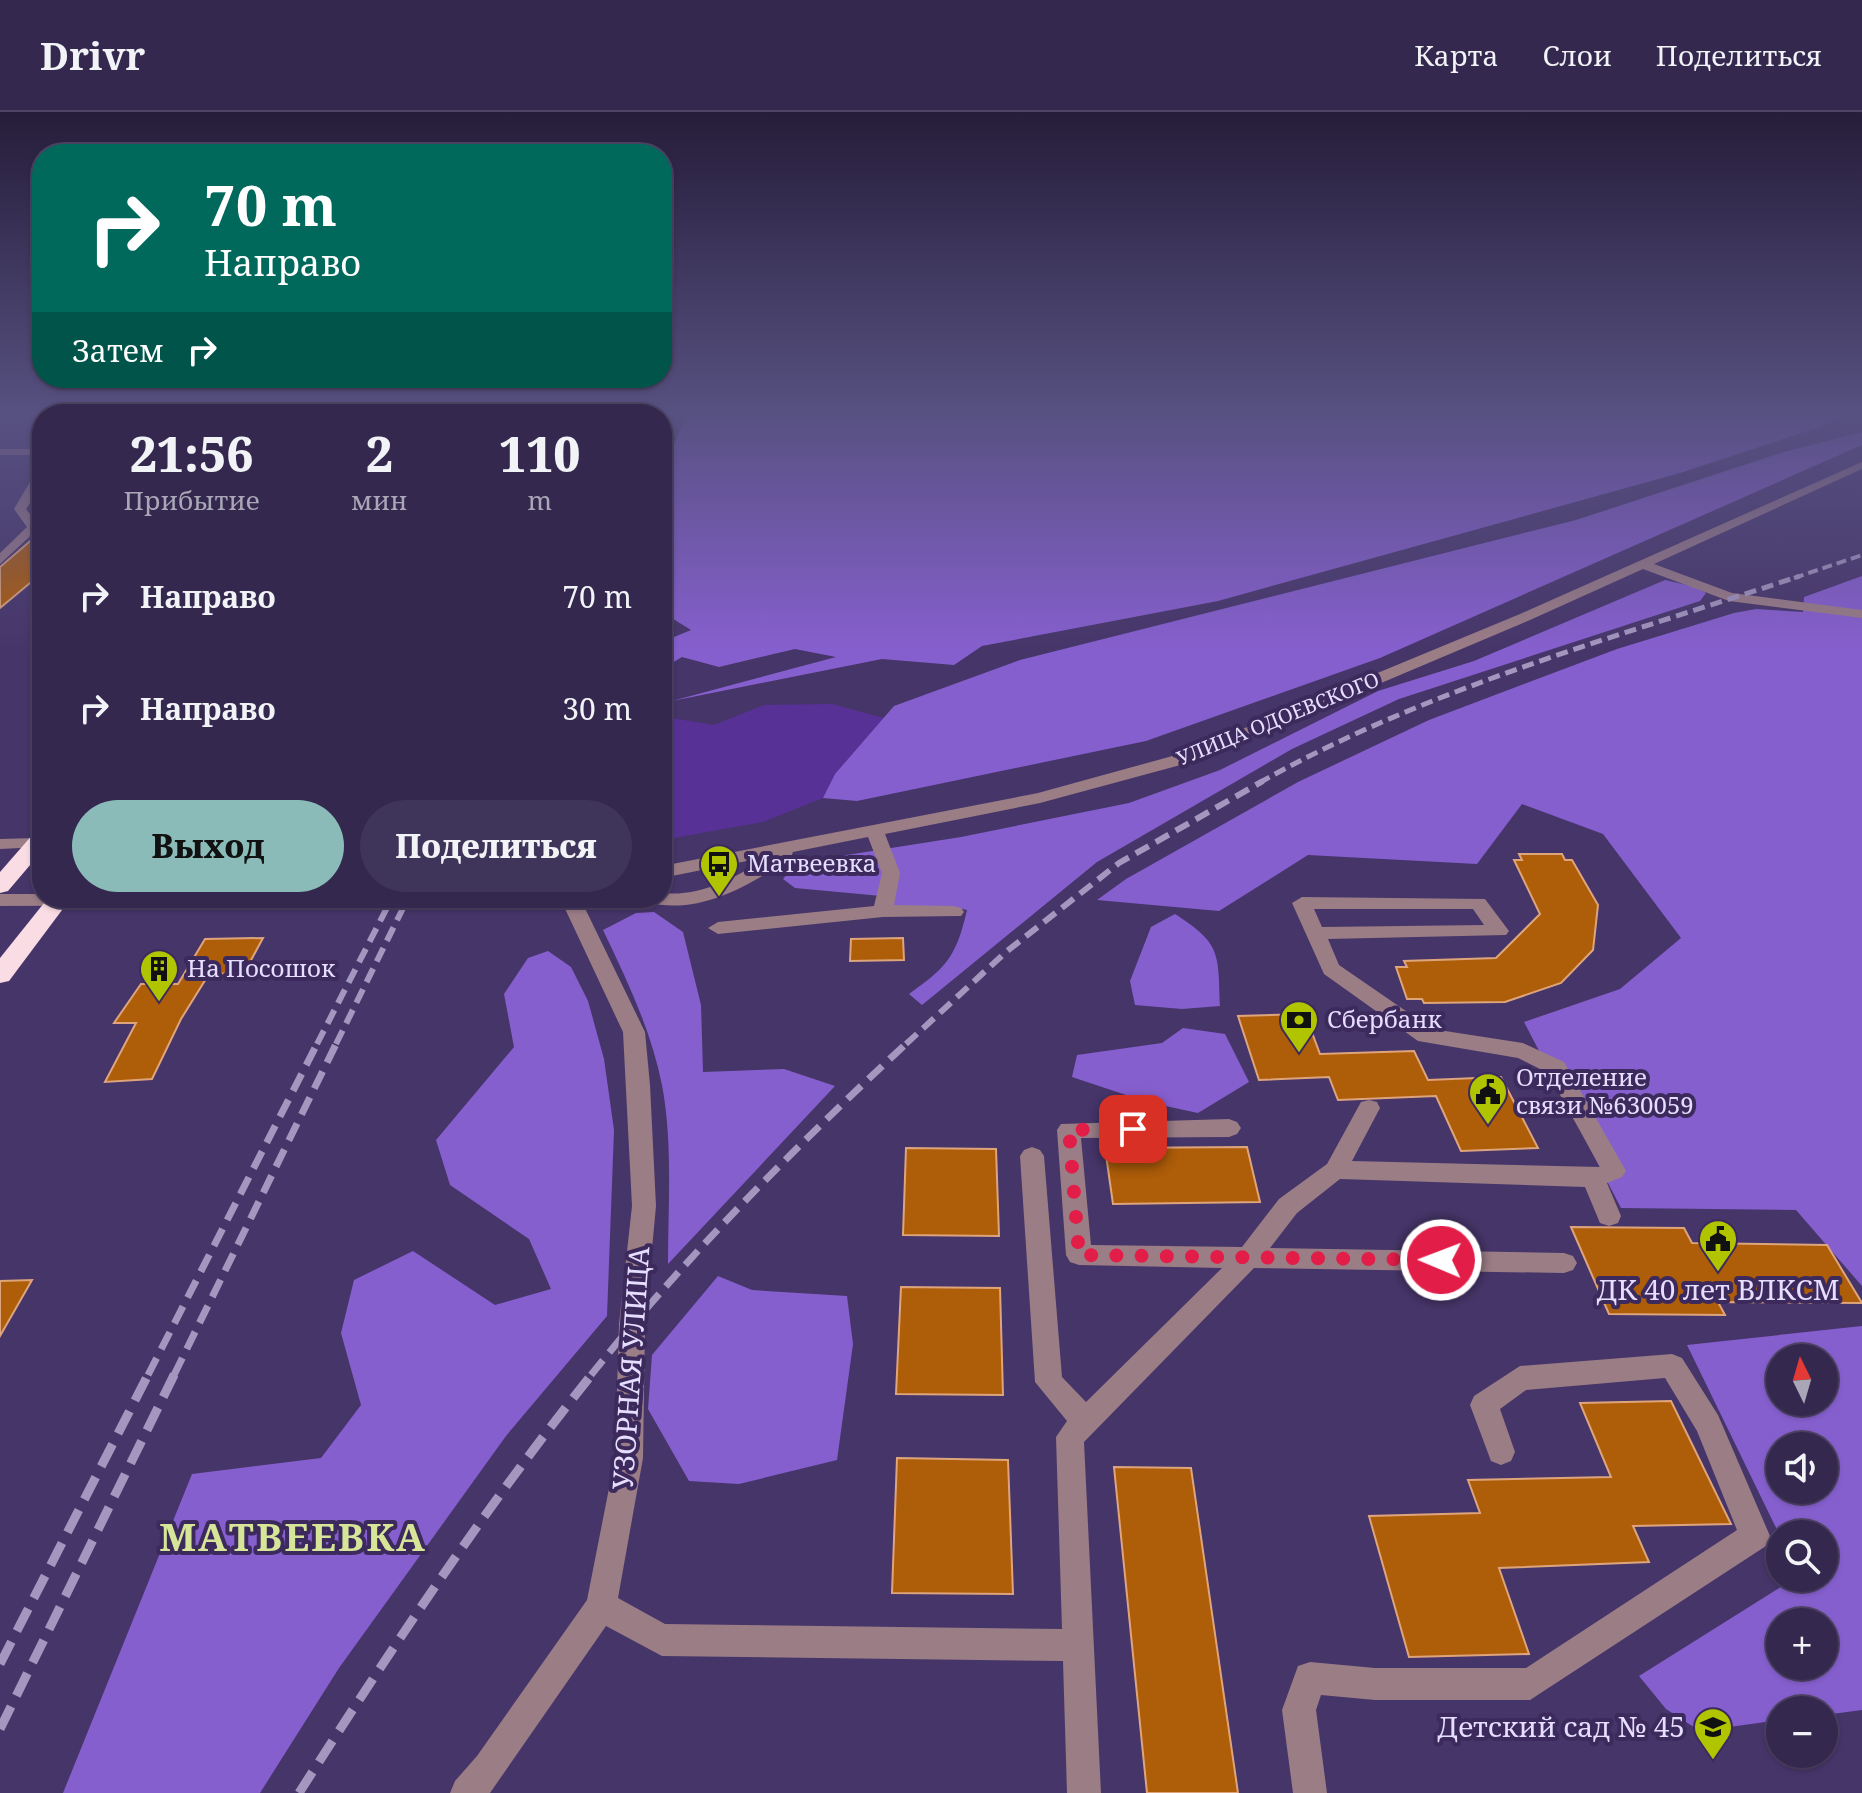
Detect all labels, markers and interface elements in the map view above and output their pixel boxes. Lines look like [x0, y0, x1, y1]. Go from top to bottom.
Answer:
text: Drivr [40, 29, 145, 81]
text: Карта [1414, 36, 1498, 74]
text: Слои [1542, 36, 1612, 74]
text: Поделиться [1656, 36, 1822, 74]
text: 70 m [204, 166, 337, 242]
icon: right [72, 176, 176, 280]
text: Направо [204, 238, 361, 287]
icon: right [180, 328, 224, 372]
text: Затем [72, 330, 164, 371]
text: 21:56 [130, 421, 253, 486]
text: 2 [366, 421, 393, 486]
text: 110 [499, 421, 581, 486]
text: Прибытие [123, 482, 260, 518]
text: мин [351, 482, 408, 518]
text: m [527, 482, 552, 518]
icon: right [72, 574, 116, 618]
text: Направо [140, 576, 276, 617]
text: 70 m [562, 576, 632, 617]
street label: УЛИЦА ОДОЕВСКОГО [1173, 666, 1383, 772]
icon: right [72, 686, 116, 730]
text: Направо [140, 688, 276, 729]
text: 30 m [562, 688, 632, 729]
button: Выход [72, 800, 344, 892]
button: Поделиться [360, 800, 632, 892]
bus stop icon: Матвеевка [698, 843, 740, 898]
place label: Матвеевка [747, 846, 876, 879]
building icon: На Посошок [138, 948, 180, 1003]
place label: На Посошок [187, 951, 336, 984]
bank icon: Сбербанк [1278, 999, 1320, 1054]
place label: Сбербанк [1327, 1002, 1443, 1035]
place label: Отделение связи №630059 [1516, 1060, 1694, 1121]
public building icon: Отделение связи №630059 [1467, 1071, 1509, 1126]
pin [1099, 1095, 1167, 1163]
icon: arrive [1111, 1107, 1155, 1151]
position arrow [1399, 1218, 1483, 1302]
public building icon: ДК 40 лет ВЛКСМ [1697, 1218, 1739, 1273]
street label: УЗОРНАЯ УЛИЦА [603, 1245, 657, 1491]
place label: ДК 40 лет ВЛКСМ [1596, 1270, 1840, 1308]
north arrow [1766, 1344, 1838, 1416]
map controls [1766, 1344, 1838, 1768]
button: sound [1766, 1432, 1838, 1504]
district label: МАТВЕЕВКА [159, 1510, 427, 1562]
button: search [1766, 1520, 1838, 1592]
button: + [1766, 1608, 1838, 1680]
button: − [1766, 1696, 1838, 1768]
school or university icon: Детский сад № 45 [1692, 1706, 1734, 1761]
place label: Детский сад № 45 [1437, 1707, 1685, 1745]

